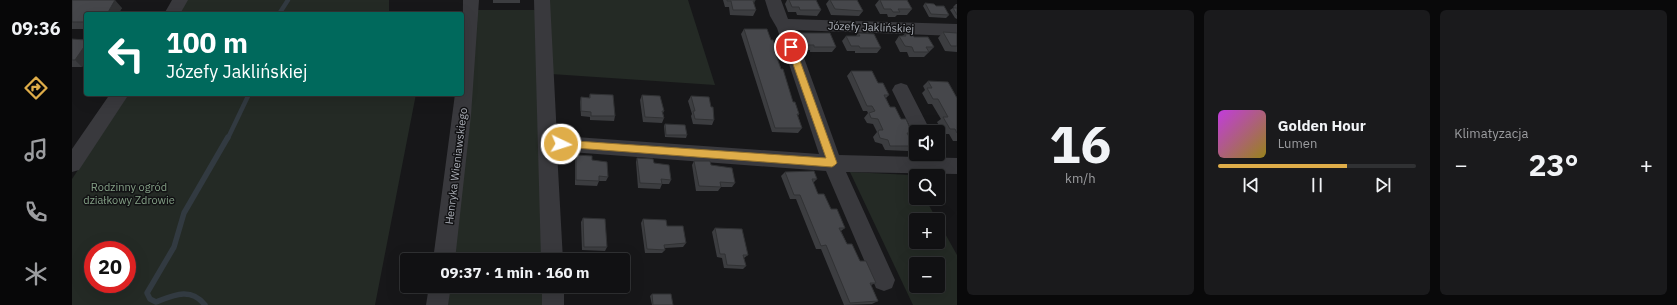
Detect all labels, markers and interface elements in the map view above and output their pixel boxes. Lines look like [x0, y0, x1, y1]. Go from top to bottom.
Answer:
text: 09:36 [11, 17, 61, 40]
street label: Józefy Jaklińskiej [828, 18, 914, 36]
text: 100 m [166, 24, 248, 61]
icon: left [100, 28, 152, 80]
pin [774, 30, 808, 64]
icon: arrive [780, 36, 802, 58]
text: Józefy Jaklińskiej [166, 60, 308, 83]
icon: directions [22, 74, 50, 102]
street label: Henryka Wieniawskiego [442, 107, 470, 225]
text: 16 [1049, 110, 1112, 177]
text: Golden Hour [1278, 116, 1366, 135]
position arrow [540, 123, 582, 165]
map controls [909, 125, 945, 293]
button: sound [909, 125, 945, 161]
text: Klimatyzacja [1454, 125, 1528, 142]
text: Lumen [1278, 135, 1317, 152]
icon: music [22, 136, 50, 164]
text: 23° [1529, 145, 1579, 184]
text: − [1454, 150, 1468, 179]
text: + [1640, 150, 1653, 179]
button: search [909, 169, 945, 205]
text: km/h [1065, 170, 1096, 187]
icon: previous [1240, 174, 1262, 196]
icon: pause [1306, 174, 1328, 196]
icon: next [1372, 174, 1394, 196]
park label: Rodzinny ogród działkowy Zdrowie [83, 180, 175, 207]
icon: phone [22, 198, 50, 226]
button: + [909, 213, 945, 249]
speed limit sign: 20 [84, 241, 136, 293]
button: − [909, 257, 945, 293]
icon: climate [22, 260, 50, 288]
text: 09:37 · 1 min · 160 m [441, 263, 589, 282]

